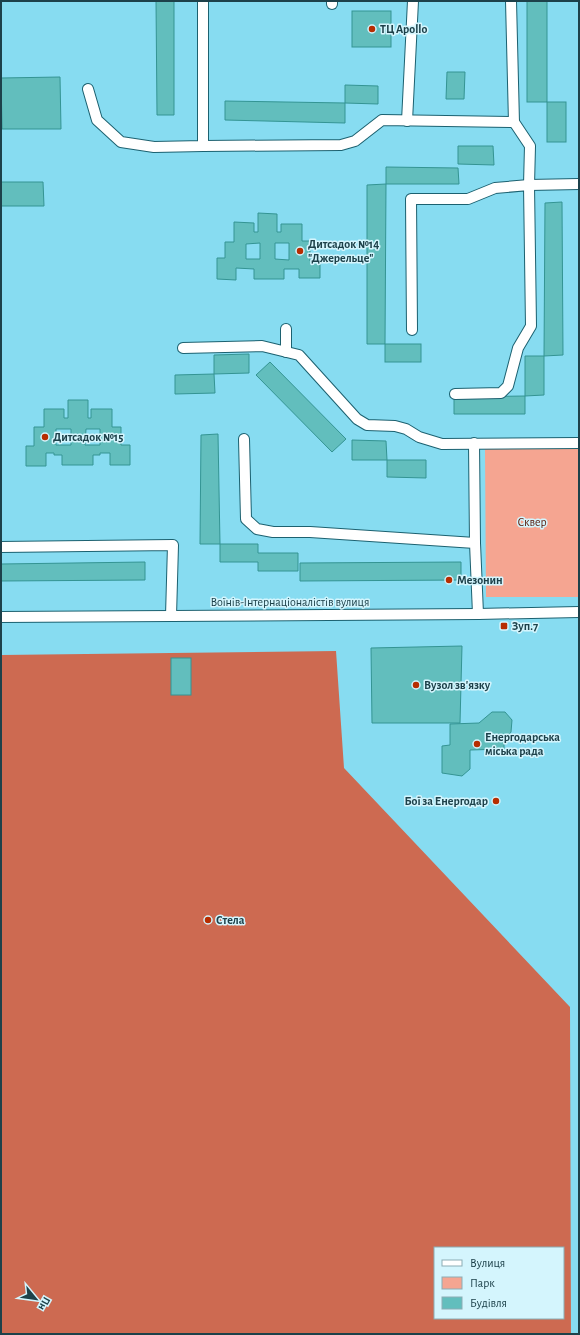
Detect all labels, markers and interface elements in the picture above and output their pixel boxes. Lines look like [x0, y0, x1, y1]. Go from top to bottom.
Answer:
place label: ТЦ Apollo [380, 23, 428, 35]
marker: ТЦ Apollo [367, 24, 377, 34]
place label: Дитсадок №14 "Джерельце" [308, 238, 379, 264]
marker: Дитсадок №14 "Джерельце" [295, 246, 305, 256]
place label: Дитсадок №15 [53, 431, 123, 443]
marker: Дитсадок №15 [40, 432, 50, 442]
park label: Сквер [517, 516, 547, 528]
place label: Мезонин [457, 574, 503, 586]
marker: Мезонин [444, 575, 454, 585]
street label: Воїнів-Інтернаціоналістів вулиця [210, 596, 370, 609]
place label: Зуп.7 [512, 620, 538, 633]
marker: Зуп.7 [499, 621, 509, 631]
place label: Вузол зв'язку [424, 679, 491, 692]
marker: Вузол зв'язку [411, 680, 421, 690]
place label: Енергодарська міська рада [485, 731, 560, 757]
marker: Енергодарська міська рада [472, 739, 482, 749]
place label: Бої за Енергодар [404, 795, 488, 807]
marker: Бої за Енергодар [491, 796, 501, 806]
place label: Стела [216, 914, 245, 926]
marker: Стела [203, 915, 213, 925]
legend [434, 1247, 564, 1319]
text: Вулиця [470, 1257, 505, 1270]
text: Парк [470, 1277, 495, 1289]
north arrow [16, 1279, 56, 1319]
text: Пн [36, 1295, 52, 1312]
text: Будівля [470, 1297, 507, 1310]

